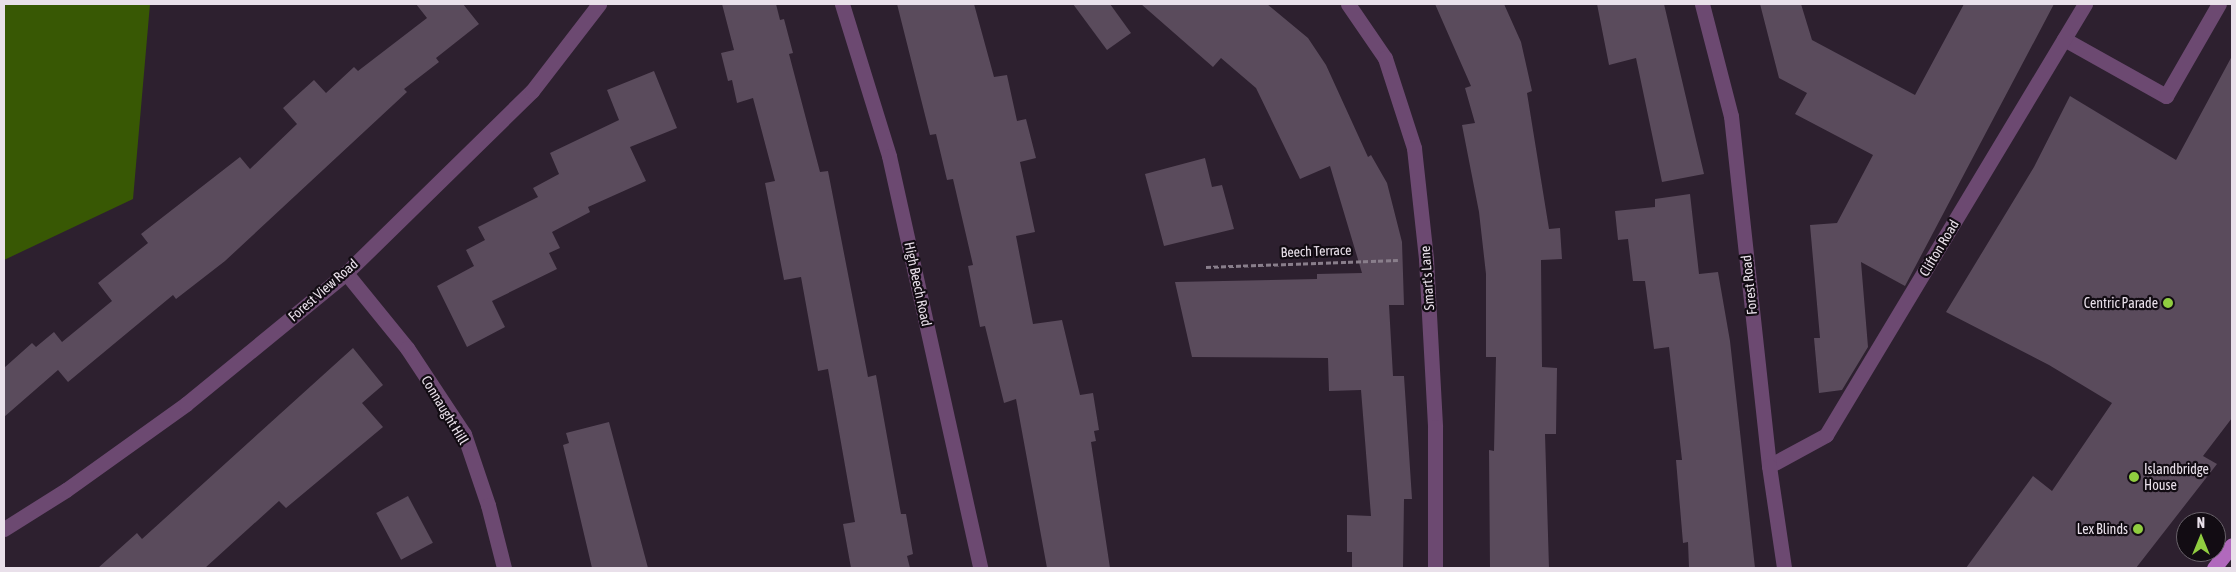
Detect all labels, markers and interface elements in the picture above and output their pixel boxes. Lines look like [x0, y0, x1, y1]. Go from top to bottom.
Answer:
street label: Clifton Road [1916, 217, 1962, 279]
street label: High Beech Road [901, 240, 935, 328]
street label: Beech Terrace [1280, 241, 1352, 261]
street label: Smart's Lane [1416, 245, 1438, 311]
street label: Forest Road [1738, 254, 1760, 316]
street label: Forest View Road [285, 255, 361, 325]
place label: Centric Parade [2084, 295, 2158, 311]
marker: Centric Parade [2162, 297, 2174, 309]
street label: Connaught Hill [418, 373, 472, 447]
place label: Islandbridge House [2144, 461, 2209, 494]
marker: Islandbridge House [2128, 471, 2140, 483]
north arrow [2176, 512, 2226, 562]
text: N [2197, 515, 2205, 531]
place label: Lex Blinds [2077, 521, 2128, 537]
marker: Lex Blinds [2132, 523, 2144, 535]

